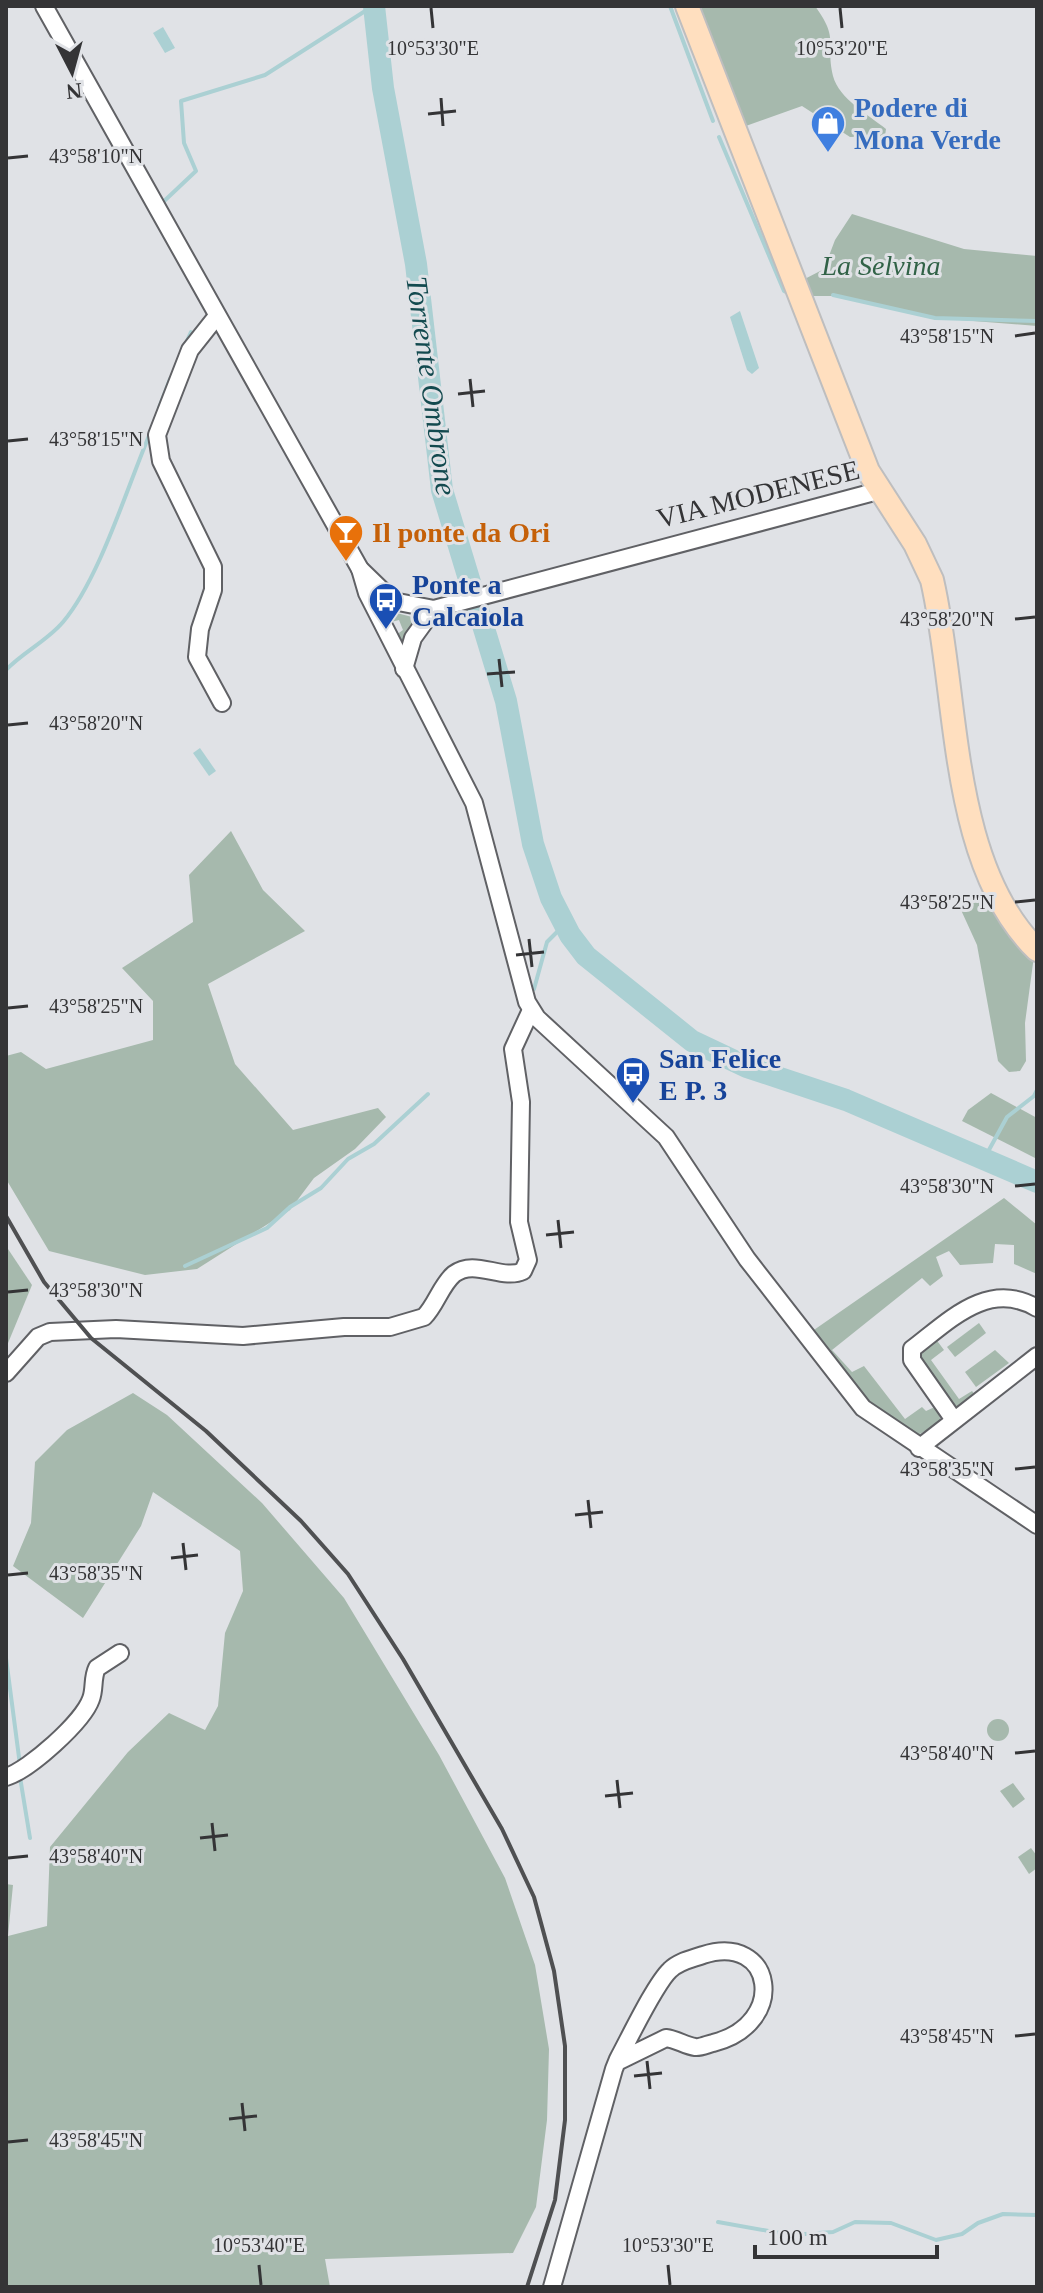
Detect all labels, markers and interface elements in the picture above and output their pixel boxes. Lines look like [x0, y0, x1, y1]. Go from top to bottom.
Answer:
north arrow [32, 32, 112, 112]
text: 10°53'30"E [387, 37, 479, 59]
text: 10°53'20"E [796, 37, 888, 59]
text: N [65, 78, 83, 105]
place label: Podere di Mona Verde [854, 92, 1001, 155]
shop icon: Podere di Mona Verde [809, 104, 847, 154]
text: 43°58'10"N [49, 145, 143, 167]
park label: La Selvina [821, 250, 941, 281]
water label: Torrente Ombrone [400, 274, 464, 498]
text: 43°58'15"N [900, 325, 994, 347]
text: 43°58'15"N [49, 428, 143, 450]
street label: VIA MODENESE [653, 454, 863, 534]
bar icon: Il ponte da Ori [327, 513, 365, 563]
place label: Il ponte da Ori [372, 517, 550, 548]
place label: Ponte a Calcaiola [412, 569, 524, 632]
bus stop icon: Ponte a Calcaiola [367, 581, 405, 631]
text: 43°58'20"N [900, 608, 994, 630]
text: 43°58'20"N [49, 712, 143, 734]
text: 43°58'25"N [900, 891, 994, 913]
text: 43°58'25"N [49, 995, 143, 1017]
place label: San Felice E P. 3 [659, 1043, 781, 1106]
bus stop icon: San Felice E P. 3 [614, 1055, 652, 1105]
text: 43°58'30"N [900, 1175, 994, 1197]
text: 43°58'30"N [49, 1279, 143, 1301]
text: 43°58'35"N [900, 1458, 994, 1480]
text: 43°58'35"N [49, 1562, 143, 1584]
text: 43°58'40"N [900, 1742, 994, 1764]
text: 43°58'40"N [49, 1845, 143, 1867]
text: 43°58'45"N [900, 2025, 994, 2047]
text: 43°58'45"N [49, 2129, 143, 2151]
scale bar [755, 2209, 937, 2259]
text: 100 m [767, 2224, 828, 2250]
text: 10°53'40"E [213, 2234, 305, 2256]
text: 10°53'30"E [622, 2234, 714, 2256]

